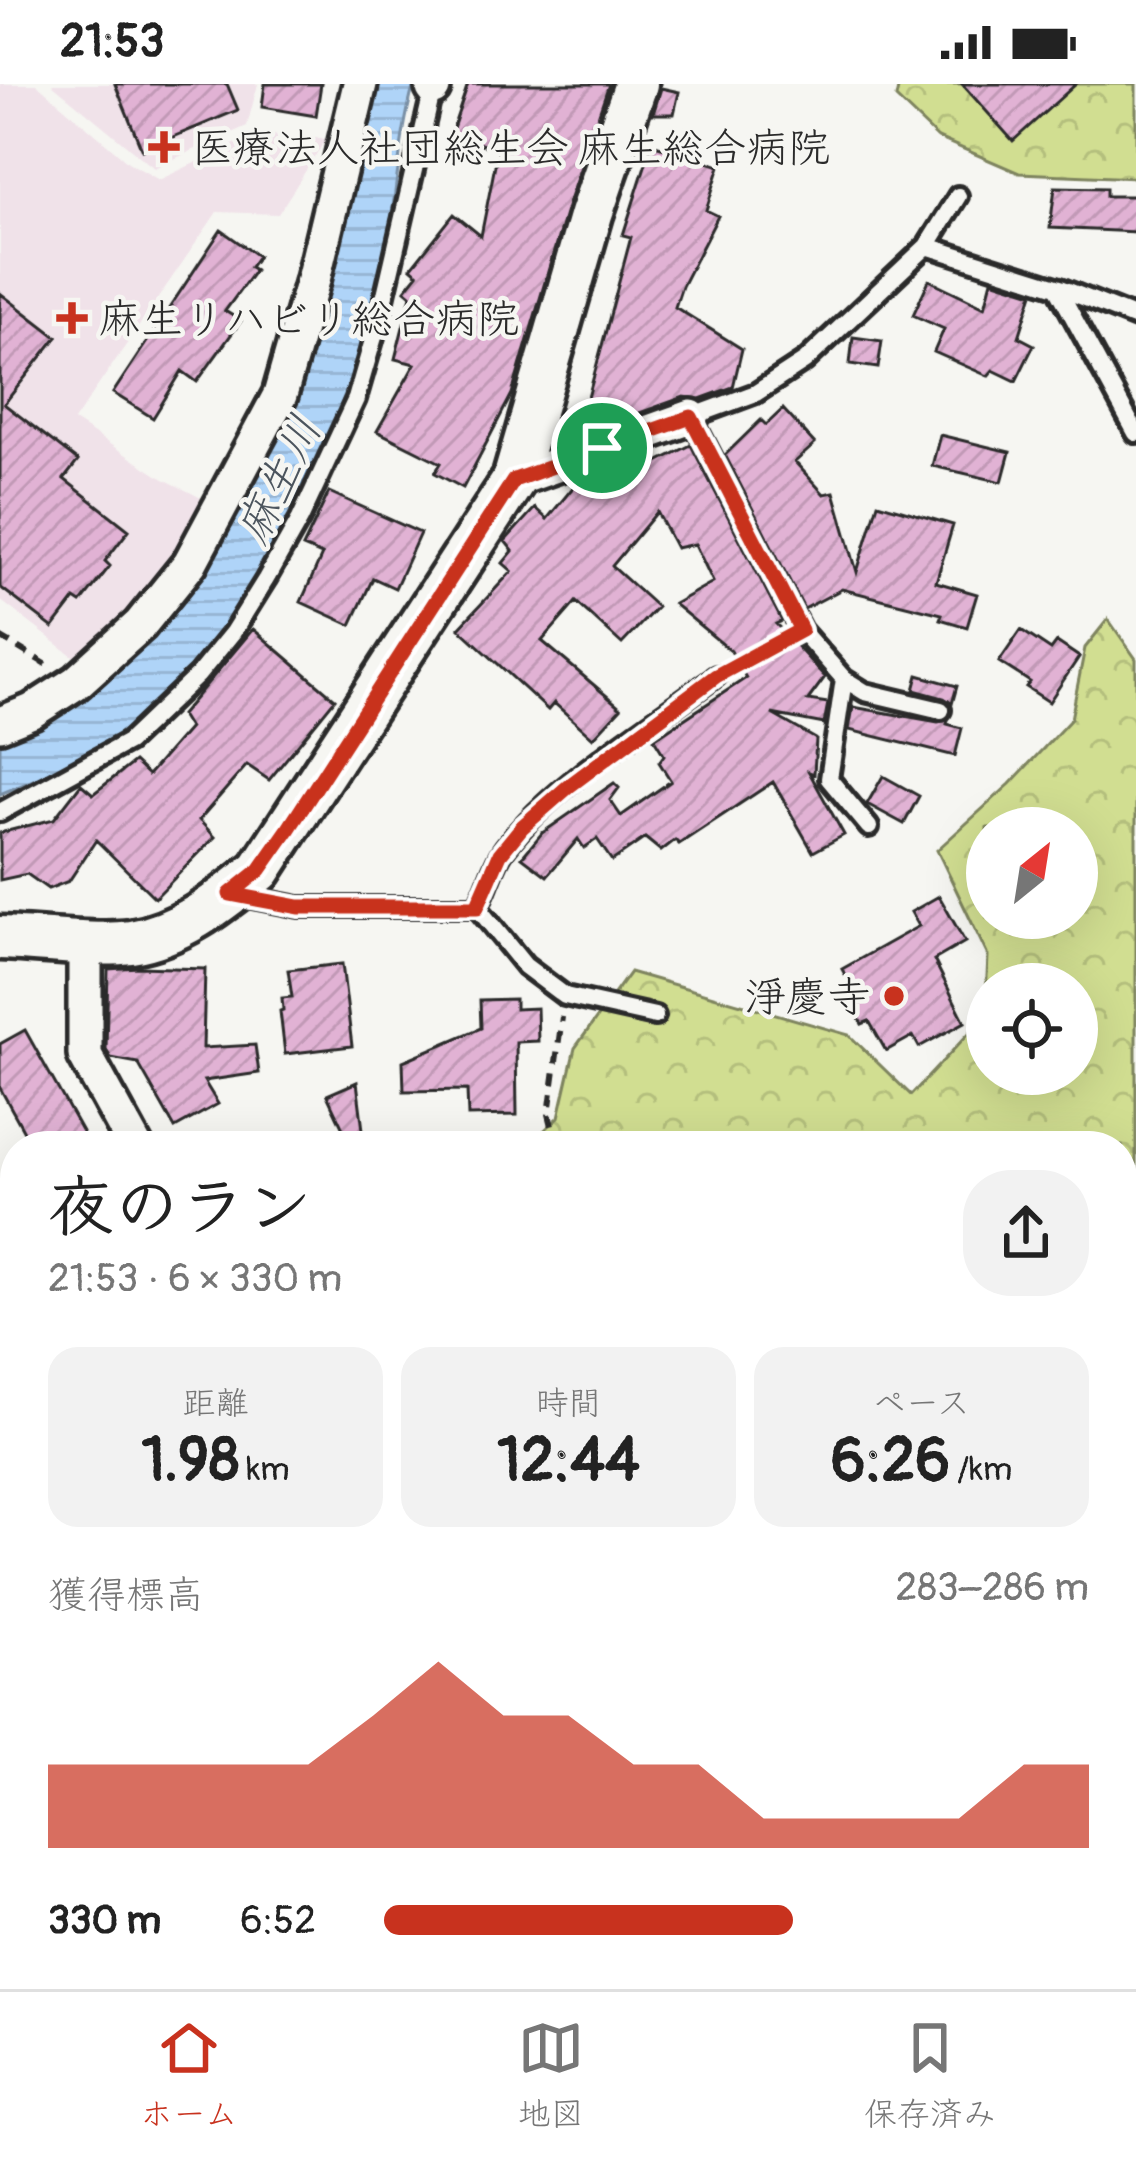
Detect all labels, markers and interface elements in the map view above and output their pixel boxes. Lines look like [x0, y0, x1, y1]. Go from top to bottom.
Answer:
text: 21:53 [60, 14, 164, 70]
place label: 医療法人社団総生会 麻生総合病院 [191, 123, 830, 175]
marker: 医療法人社団総生会 麻生総合病院 [148, 131, 180, 163]
place label: 麻生リハビリ総合病院 [99, 294, 519, 346]
marker: 麻生リハビリ総合病院 [56, 302, 88, 334]
pin [551, 397, 653, 499]
water label: 麻生川 [225, 407, 335, 553]
icon: arrive [569, 415, 635, 481]
north arrow [966, 807, 1098, 939]
map controls [966, 807, 1098, 1095]
button: locate [966, 963, 1098, 1095]
place label: 淨慶寺 [744, 972, 870, 1024]
marker: 淨慶寺 [881, 983, 907, 1009]
text: 夜のラン [48, 1167, 312, 1250]
button: share [963, 1170, 1089, 1296]
text: 21:53 · 6 × 330 m [48, 1254, 342, 1303]
text: 距離 [183, 1383, 249, 1424]
text: 時間 [536, 1383, 602, 1424]
text: ペース [873, 1383, 970, 1424]
text: 1.98 [142, 1424, 239, 1499]
text: 12:44 [497, 1424, 640, 1499]
text: 6:26 [831, 1424, 950, 1499]
text: km [239, 1449, 289, 1490]
text: /km [950, 1449, 1012, 1490]
text: 283–286 m [896, 1563, 1089, 1612]
text: 獲得標高 [48, 1571, 204, 1620]
text: 330 m [48, 1896, 161, 1945]
text: 6:52 [240, 1896, 316, 1945]
tab: ホーム [140, 2015, 238, 2135]
tab: 地図 [518, 2015, 584, 2135]
tab: 保存済み [864, 2015, 996, 2135]

